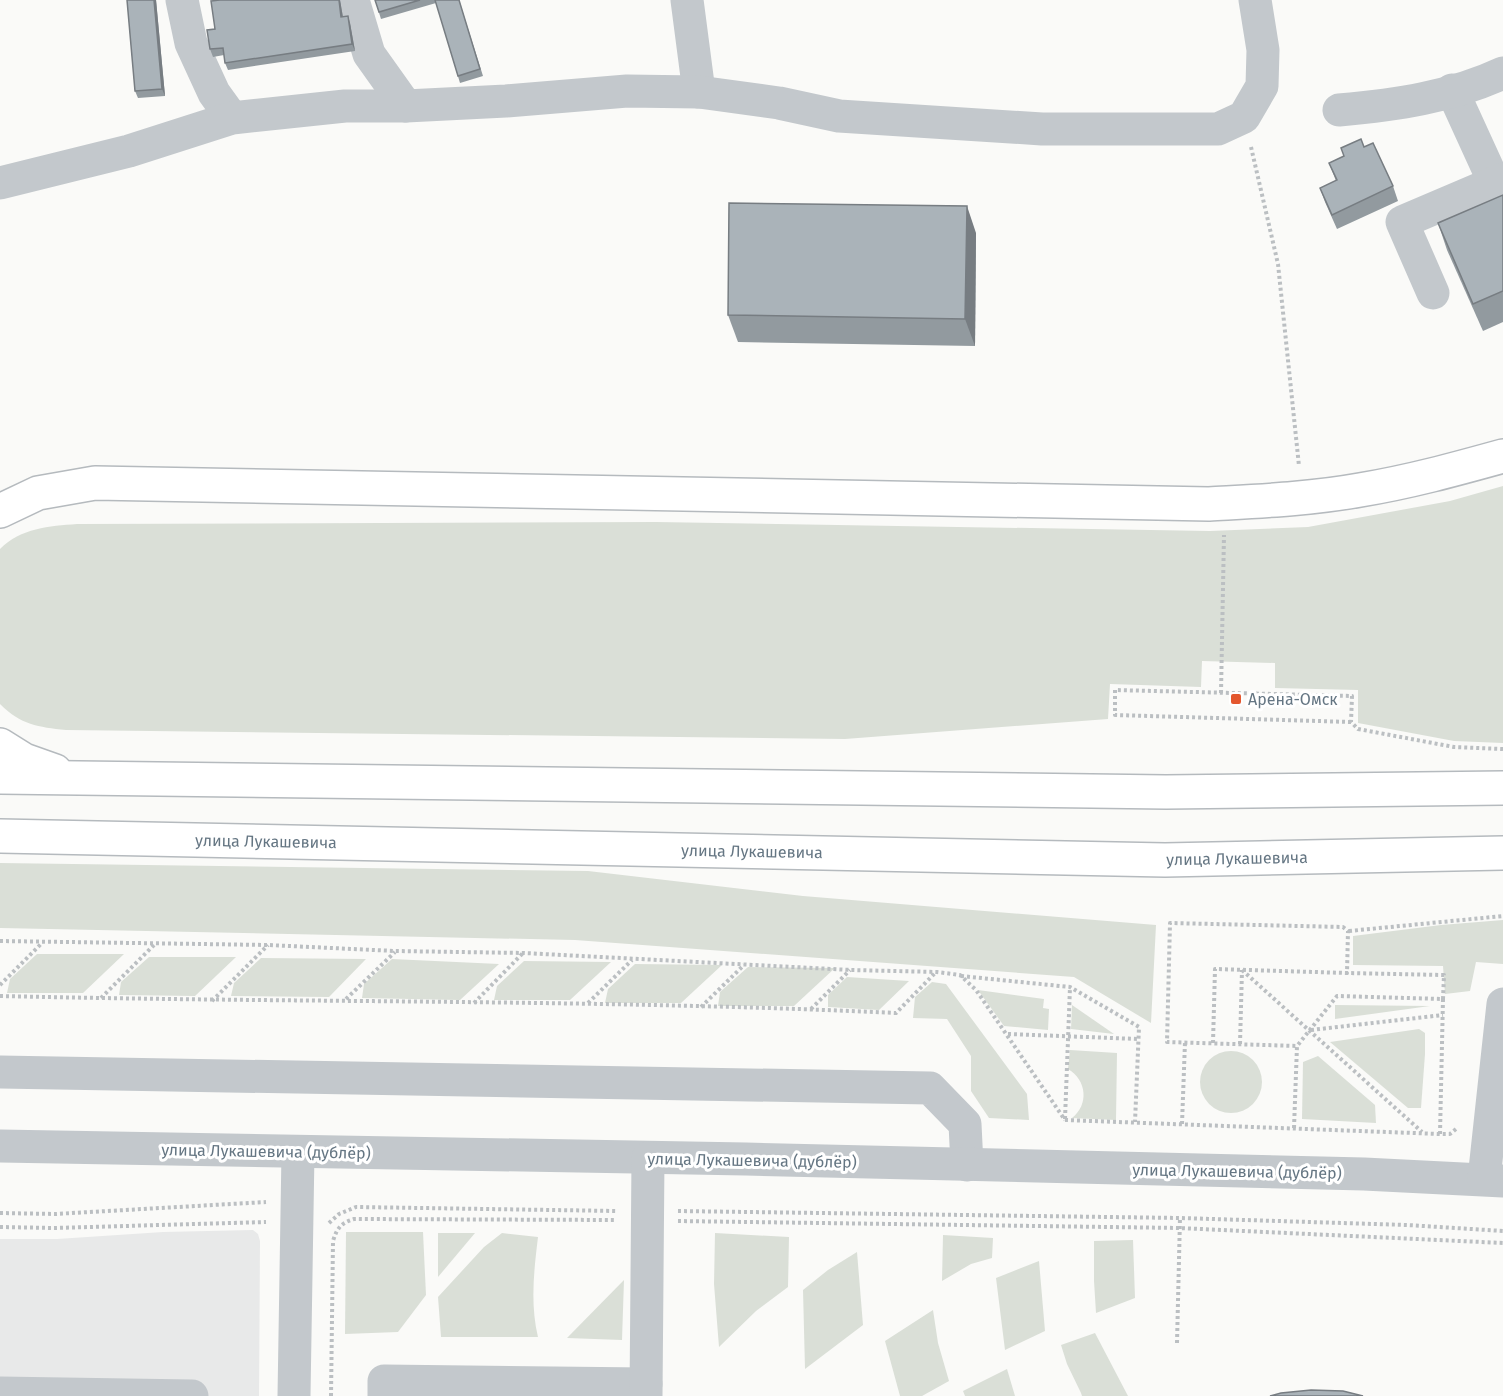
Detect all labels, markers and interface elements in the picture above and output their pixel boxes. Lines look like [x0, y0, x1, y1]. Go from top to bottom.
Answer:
place label: Арена-Омск [1248, 690, 1338, 709]
marker: Арена-Омск [1229, 692, 1243, 706]
street label: улица Лукашевича [195, 831, 337, 852]
street label: улица Лукашевича [681, 841, 823, 862]
street label: улица Лукашевича [1166, 848, 1308, 869]
street label: улица Лукашевича (дублёр) [161, 1140, 371, 1163]
street label: улица Лукашевича (дублёр) [647, 1149, 857, 1172]
street label: улица Лукашевича (дублёр) [1132, 1160, 1342, 1183]

